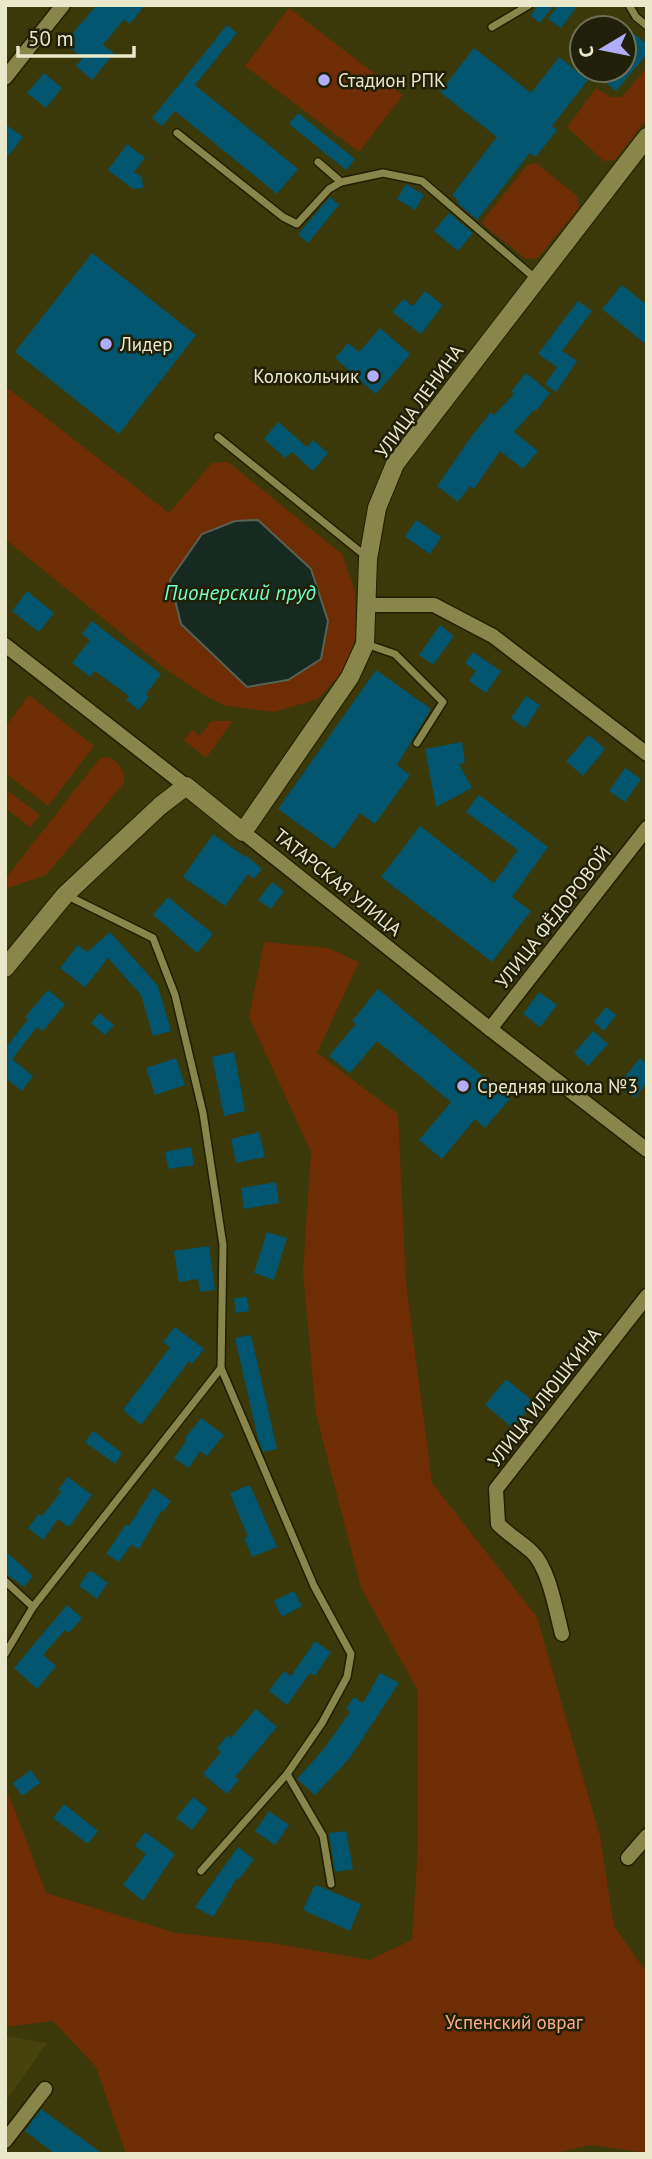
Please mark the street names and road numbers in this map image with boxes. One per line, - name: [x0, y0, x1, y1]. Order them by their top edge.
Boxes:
- street label: УЛИЦА ЛЕНИНА: [370, 339, 468, 463]
- street label: ТАТАРСКАЯ УЛИЦА: [269, 823, 407, 941]
- street label: УЛИЦА ФЁДОРОВОЙ: [490, 841, 616, 993]
- street label: УЛИЦА ИЛЮШКИНА: [482, 1323, 606, 1471]

